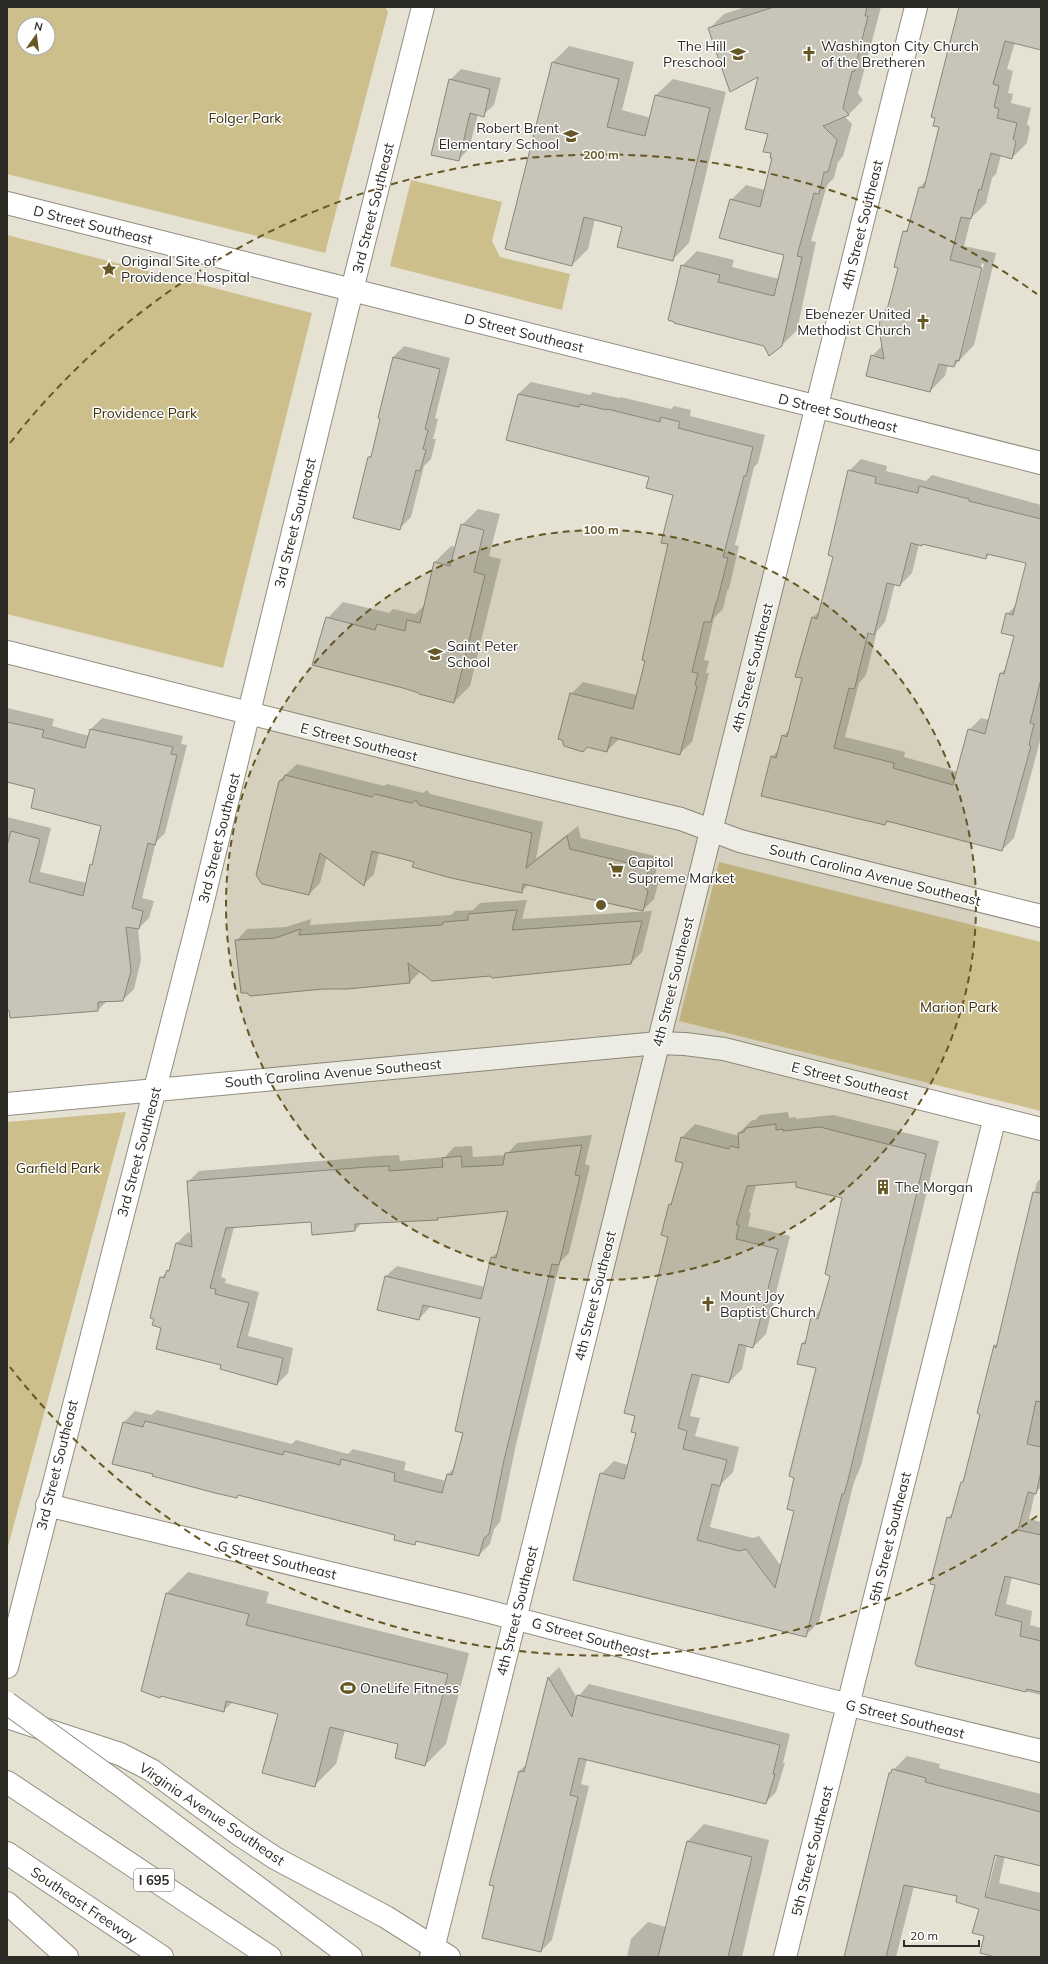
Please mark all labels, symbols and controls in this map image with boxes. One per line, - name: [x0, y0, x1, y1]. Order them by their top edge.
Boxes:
- north arrow: [16, 16, 56, 56]
- text: N: [33, 18, 44, 34]
- place label: The Hill Preschool: [663, 37, 726, 71]
- place label: Washington City Church of the Bretheren: [821, 37, 979, 71]
- school or university icon: The Hill Preschool: [729, 45, 747, 63]
- church icon: Washington City Church of the Bretheren: [800, 45, 818, 63]
- park label: Folger Park: [208, 109, 282, 127]
- place label: Robert Brent Elementary School: [439, 119, 559, 153]
- school or university icon: Robert Brent Elementary School: [562, 127, 580, 145]
- street label: 3rd Street Southeast: [348, 141, 398, 275]
- text: 200 m: [583, 147, 619, 162]
- street label: 4th Street Southeast: [837, 158, 887, 292]
- street label: D Street Southeast: [32, 201, 155, 249]
- place label: Original Site of Providence Hospital: [121, 252, 250, 286]
- place icon: Original Site of Providence Hospital: [100, 260, 118, 278]
- place label: Ebenezer United Methodist Church: [797, 305, 911, 339]
- street label: D Street Southeast: [463, 309, 586, 357]
- church icon: Ebenezer United Methodist Church: [914, 313, 932, 331]
- street label: D Street Southeast: [777, 389, 900, 437]
- park label: Providence Park: [93, 404, 198, 422]
- street label: 3rd Street Southeast: [270, 456, 320, 590]
- text: 100 m: [583, 522, 619, 537]
- street label: 4th Street Southeast: [727, 601, 777, 735]
- place label: Saint Peter School: [447, 637, 519, 671]
- school or university icon: Saint Peter School: [426, 645, 444, 663]
- street label: E Street Southeast: [299, 719, 419, 765]
- street label: 3rd Street Southeast: [194, 771, 244, 905]
- street label: South Carolina Avenue Southeast: [767, 840, 983, 910]
- place label: Capitol Supreme Market: [628, 853, 735, 887]
- supermarket icon: Capitol Supreme Market: [607, 861, 625, 879]
- centre of rings: [594, 898, 608, 912]
- street label: 4th Street Southeast: [648, 915, 698, 1049]
- park label: Marion Park: [920, 998, 999, 1016]
- street label: South Carolina Avenue Southeast: [224, 1055, 442, 1091]
- street label: E Street Southeast: [790, 1058, 910, 1104]
- street label: 3rd Street Southeast: [113, 1085, 165, 1219]
- park label: Garfield Park: [16, 1159, 101, 1177]
- building icon: The Morgan: [874, 1178, 892, 1196]
- place label: The Morgan: [895, 1178, 973, 1196]
- street label: 4th Street Southeast: [570, 1229, 620, 1363]
- place label: Mount Joy Baptist Church: [720, 1287, 816, 1321]
- church icon: Mount Joy Baptist Church: [699, 1295, 717, 1313]
- street label: 3rd Street Southeast: [32, 1398, 82, 1532]
- street label: 5th Street Southeast: [865, 1470, 915, 1604]
- street label: G Street Southeast: [216, 1537, 338, 1584]
- street label: 4th Street Southeast: [492, 1544, 542, 1678]
- street label: G Street Southeast: [530, 1614, 652, 1662]
- sports icon: OneLife Fitness: [339, 1679, 357, 1697]
- place label: OneLife Fitness: [360, 1679, 459, 1697]
- street label: G Street Southeast: [844, 1696, 966, 1743]
- street label: Virginia Avenue Southeast: [136, 1759, 288, 1869]
- street label: 5th Street Southeast: [787, 1784, 837, 1918]
- street label: Southeast Freeway: [27, 1863, 141, 1948]
- road number: I 695: [134, 1869, 174, 1891]
- scale bar: [904, 1922, 979, 1948]
- text: 20 m: [910, 1928, 938, 1943]

